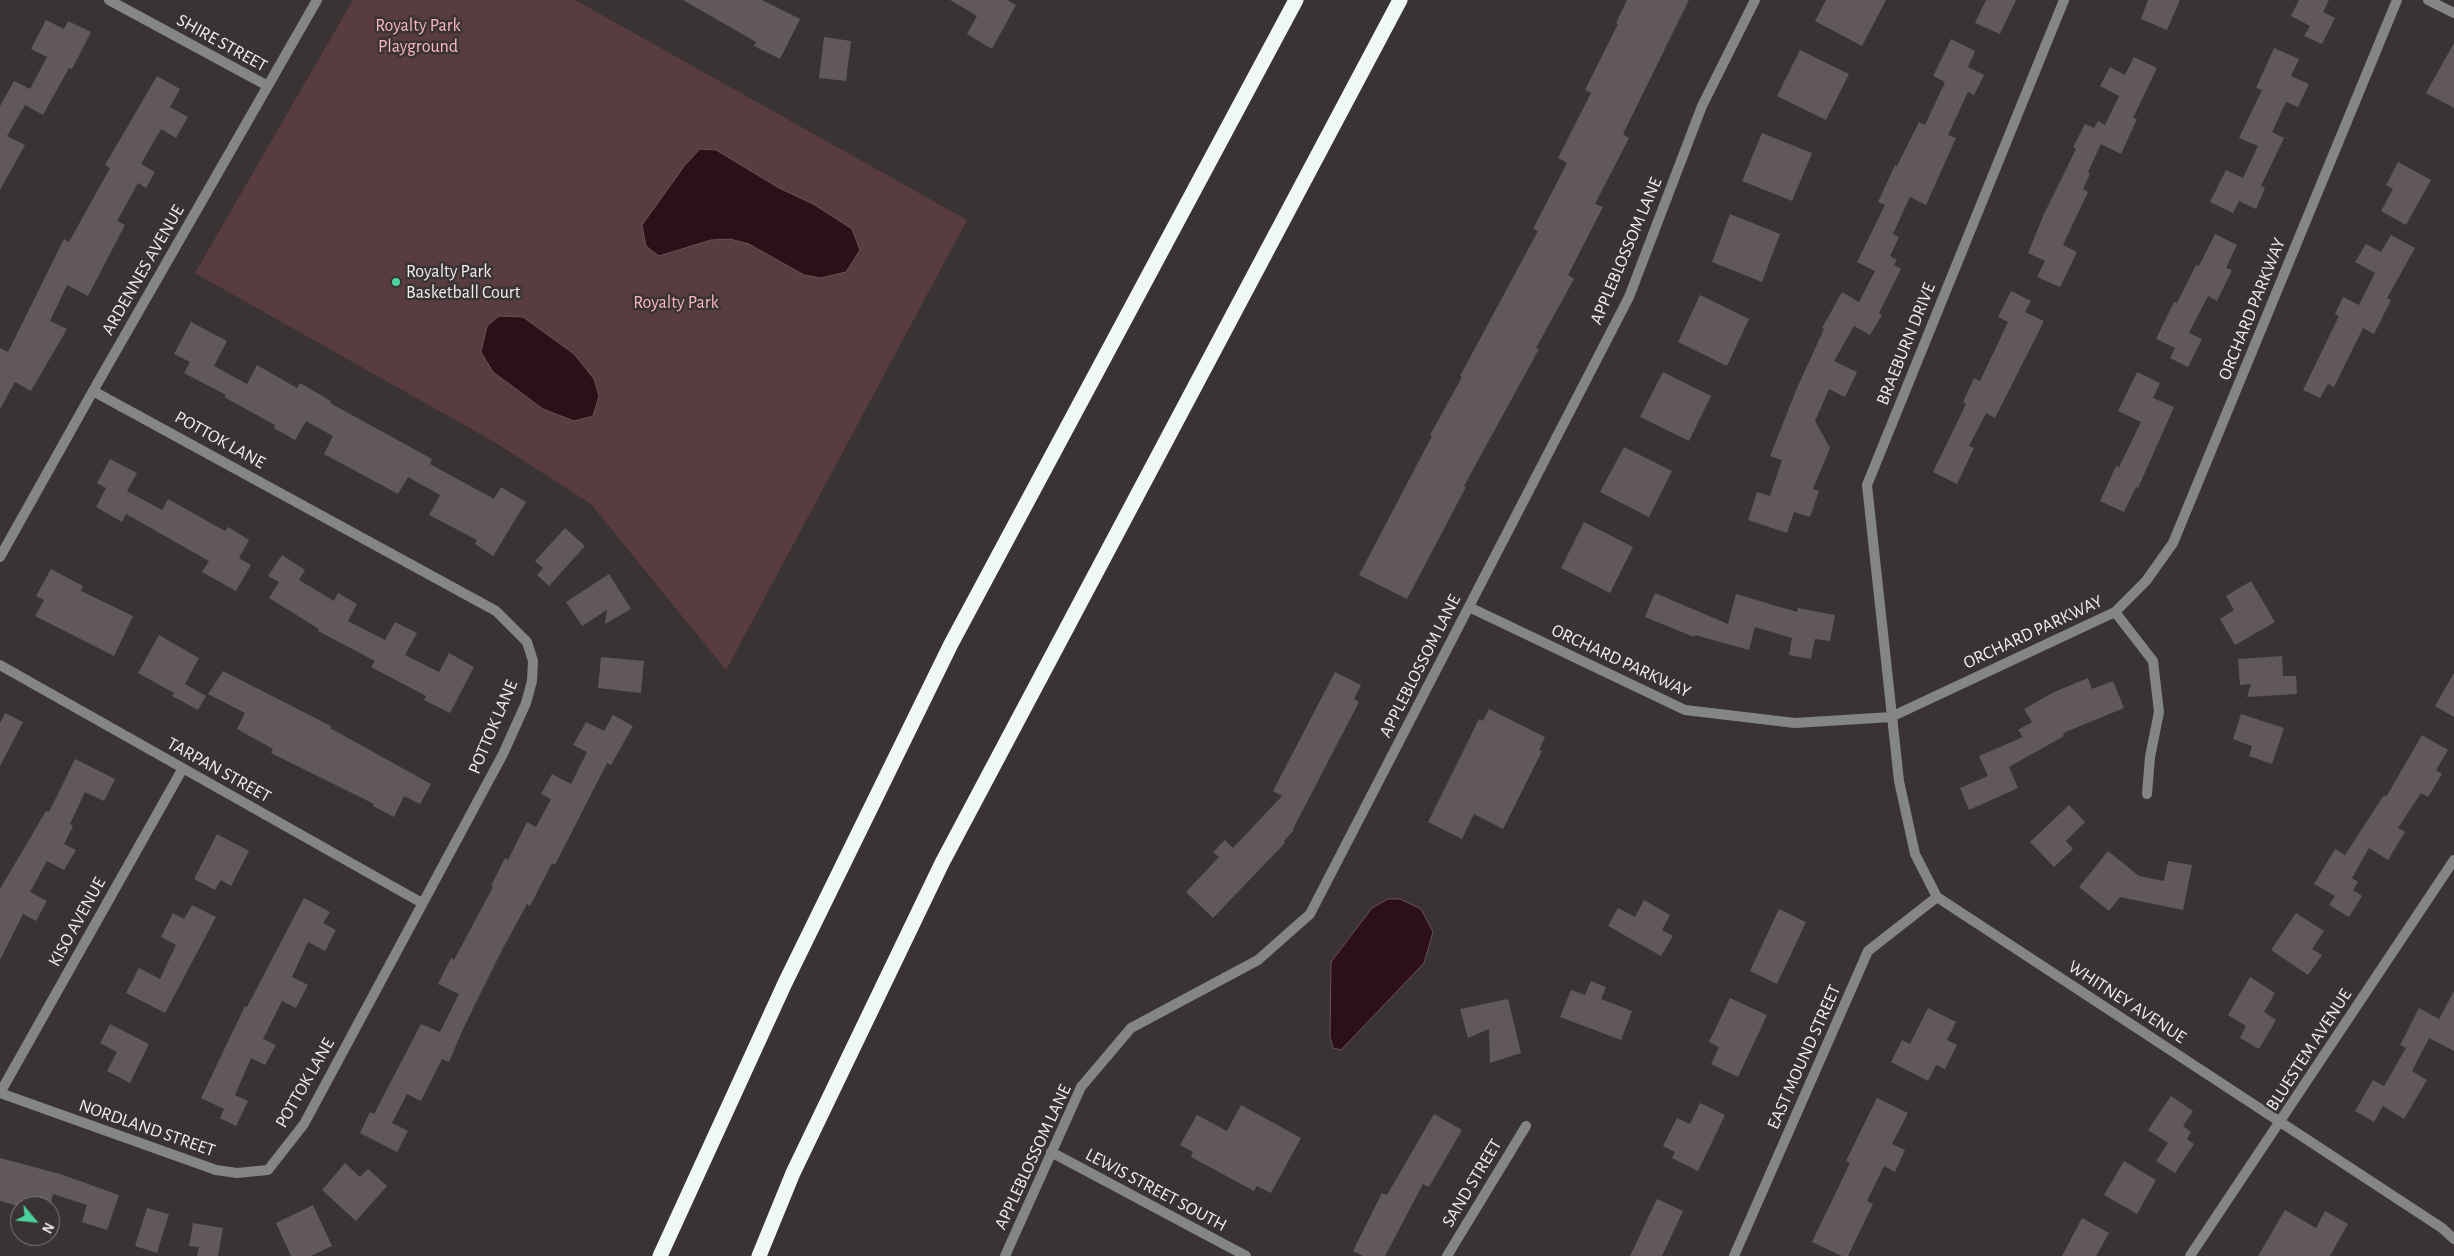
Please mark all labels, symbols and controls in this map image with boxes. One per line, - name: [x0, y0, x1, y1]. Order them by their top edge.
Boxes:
- street label: SHIRE STREET: [173, 9, 271, 77]
- park label: Royalty Park Playground: [375, 15, 461, 58]
- street label: APPLEBLOSSOM LANE: [1585, 174, 1667, 328]
- street label: ARDENNES AVENUE: [97, 201, 189, 339]
- street label: ORCHARD PARKWAY: [2214, 235, 2290, 383]
- place label: Royalty Park Basketball Court: [406, 261, 520, 304]
- marker: Royalty Park Basketball Court: [390, 276, 402, 288]
- street label: BRAEBURN DRIVE: [1872, 280, 1940, 408]
- park label: Royalty Park: [633, 292, 719, 314]
- street label: POTTOK LANE: [171, 406, 269, 474]
- street label: ORCHARD PARKWAY: [1960, 590, 2106, 674]
- street label: APPLEBLOSSOM LANE: [1375, 591, 1465, 741]
- street label: ORCHARD PARKWAY: [1548, 619, 1694, 703]
- street label: POTTOK LANE: [464, 677, 522, 777]
- street label: TARPAN STREET: [163, 733, 275, 807]
- street label: KISO AVENUE: [44, 874, 110, 970]
- street label: WHITNEY AVENUE: [2064, 956, 2190, 1048]
- street label: EAST MOUND STREET: [1762, 981, 1846, 1133]
- street label: BLUESTEM AVENUE: [2262, 985, 2356, 1115]
- street label: POTTOK LANE: [271, 1034, 339, 1132]
- street label: APPLEBLOSSOM LANE: [990, 1081, 1076, 1233]
- street label: NORDLAND STREET: [76, 1095, 218, 1161]
- street label: SAND STREET: [1437, 1135, 1507, 1231]
- street label: LEWIS STREET SOUTH: [1082, 1144, 1230, 1236]
- north arrow: [10, 1196, 60, 1246]
- text: N: [39, 1220, 56, 1235]

